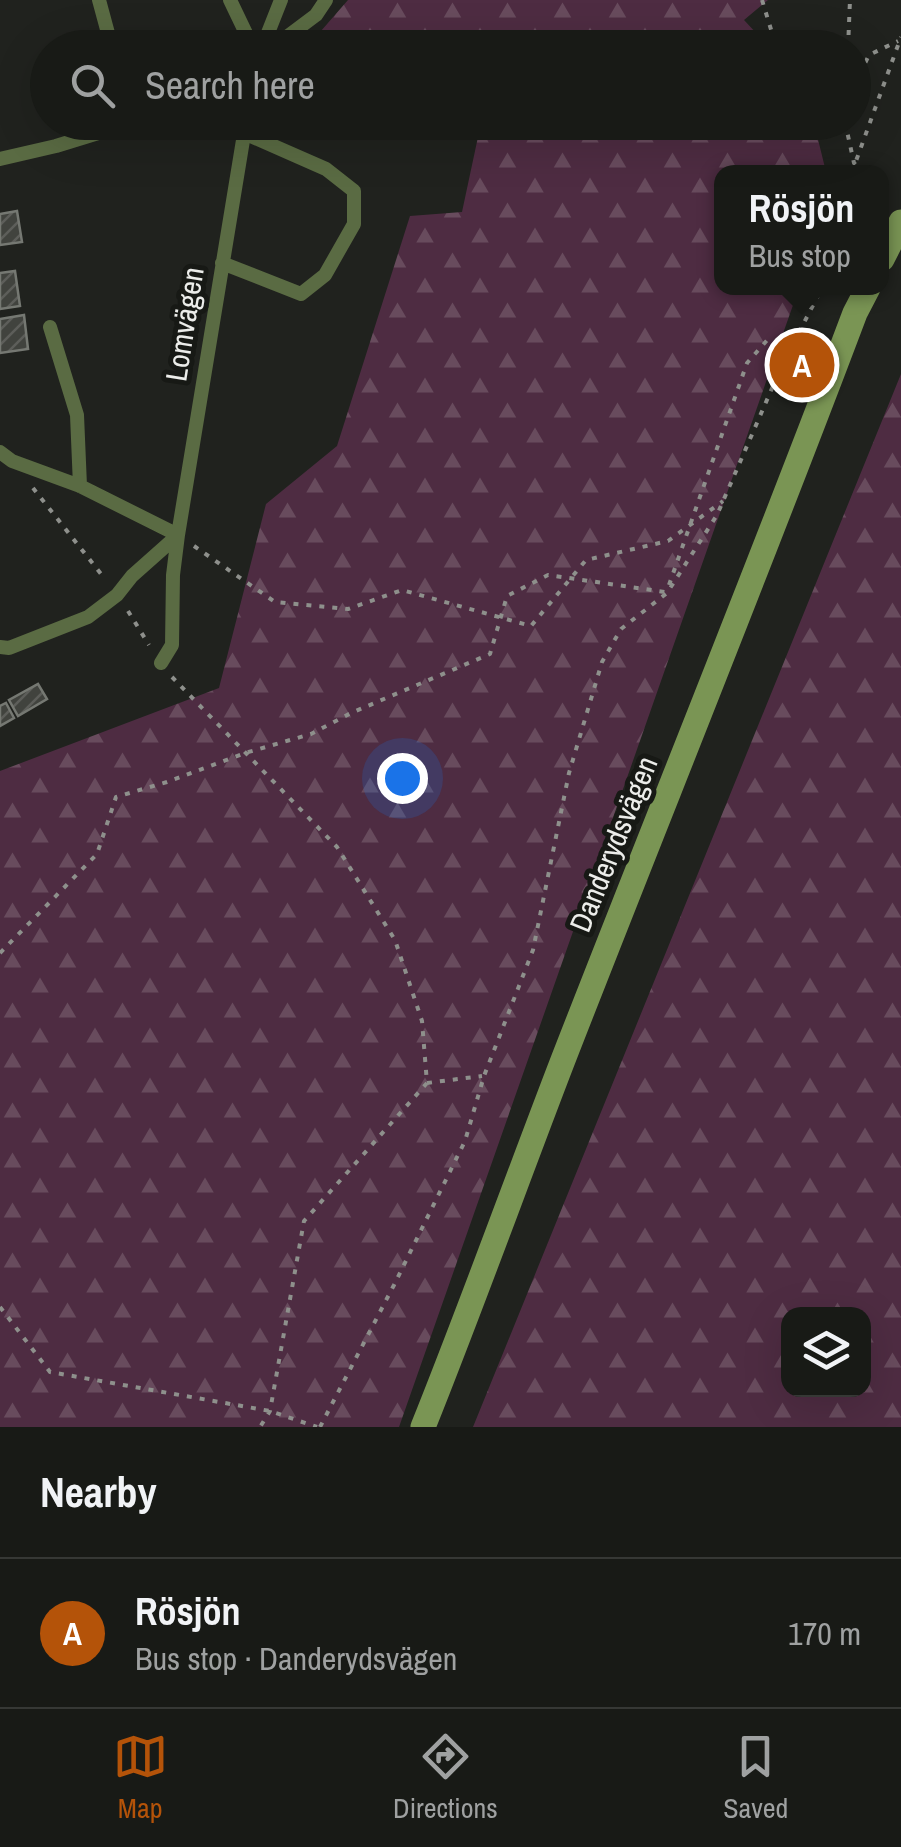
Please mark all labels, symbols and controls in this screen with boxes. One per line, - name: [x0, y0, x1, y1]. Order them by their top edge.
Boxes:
- search box: [30, 30, 871, 140]
- icon: search: [65, 58, 120, 113]
- text: Search here: [145, 60, 315, 111]
- popup: [714, 165, 889, 295]
- text: Rösjön: [749, 183, 854, 234]
- text: Bus stop: [749, 234, 851, 277]
- street label: Lomvägen: [155, 264, 213, 384]
- pin: A: [770, 328, 834, 402]
- street label: Danderydsvägen: [560, 750, 666, 938]
- your location: [377, 753, 428, 804]
- map controls: [781, 1307, 871, 1397]
- button: layers: [781, 1307, 871, 1397]
- text: Nearby: [40, 1464, 157, 1520]
- text: Rösjön: [135, 1586, 241, 1637]
- text: A: [63, 1612, 82, 1655]
- text: 170 m: [788, 1612, 861, 1655]
- text: Bus stop · Danderydsvägen: [135, 1637, 457, 1680]
- tab: Map: [113, 1729, 168, 1827]
- tab: Directions: [393, 1729, 498, 1827]
- tab: Saved: [723, 1729, 788, 1827]

